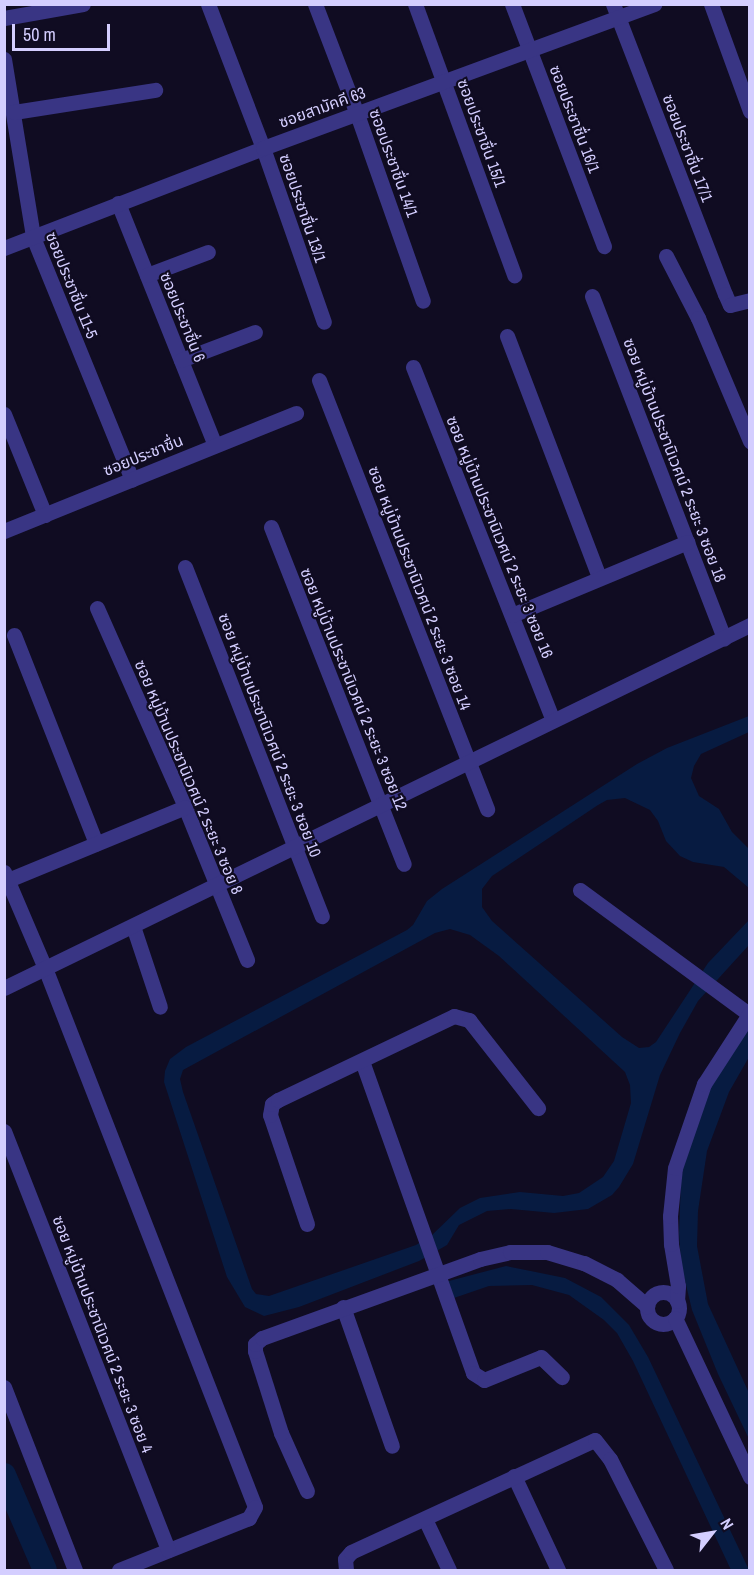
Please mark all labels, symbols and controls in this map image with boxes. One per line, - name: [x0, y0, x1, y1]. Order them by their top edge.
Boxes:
- scale bar: [15, 12, 112, 50]
- text: 50 m: [23, 22, 56, 47]
- street label: ซอยประชาชื่น 16/1: [546, 63, 604, 175]
- street label: ซอยประชาชื่น 15/1: [454, 76, 510, 190]
- street label: ซอยสามัคคี 63: [276, 82, 368, 132]
- street label: ซอยประชาชื่น 17/1: [659, 92, 717, 204]
- street label: ซอยประชาชื่น 14/1: [366, 106, 422, 220]
- street label: ซอยประชาชื่น 13/1: [275, 151, 331, 265]
- street label: ซอยประชาชื่น 11-5: [42, 229, 102, 341]
- street label: ซอยประชาชื่น 6: [156, 269, 210, 365]
- street label: ซอย หมู่บ้านประชานิเวศน์ 2 ระยะ 3 ซอย 18: [619, 335, 731, 585]
- street label: ซอย หมู่บ้านประชานิเวศน์ 2 ระยะ 3 ซอย 16: [442, 413, 558, 661]
- street label: ซอยประชาชื่น: [100, 430, 186, 480]
- street label: ซอย หมู่บ้านประชานิเวศน์ 2 ระยะ 3 ซอย 14: [364, 463, 476, 713]
- street label: ซอย หมู่บ้านประชานิเวศน์ 2 ระยะ 3 ซอย 12: [296, 565, 412, 813]
- street label: ซอย หมู่บ้านประชานิเวศน์ 2 ระยะ 3 ซอย 10: [214, 610, 326, 860]
- street label: ซอย หมู่บ้านประชานิเวศน์ 2 ระยะ 3 ซอย 8: [131, 657, 247, 897]
- street label: ซอย หมู่บ้านประชานิเวศน์ 2 ระยะ 3 ซอย 4: [49, 1213, 157, 1455]
- north arrow: [682, 1503, 742, 1563]
- text: N: [716, 1514, 739, 1533]

